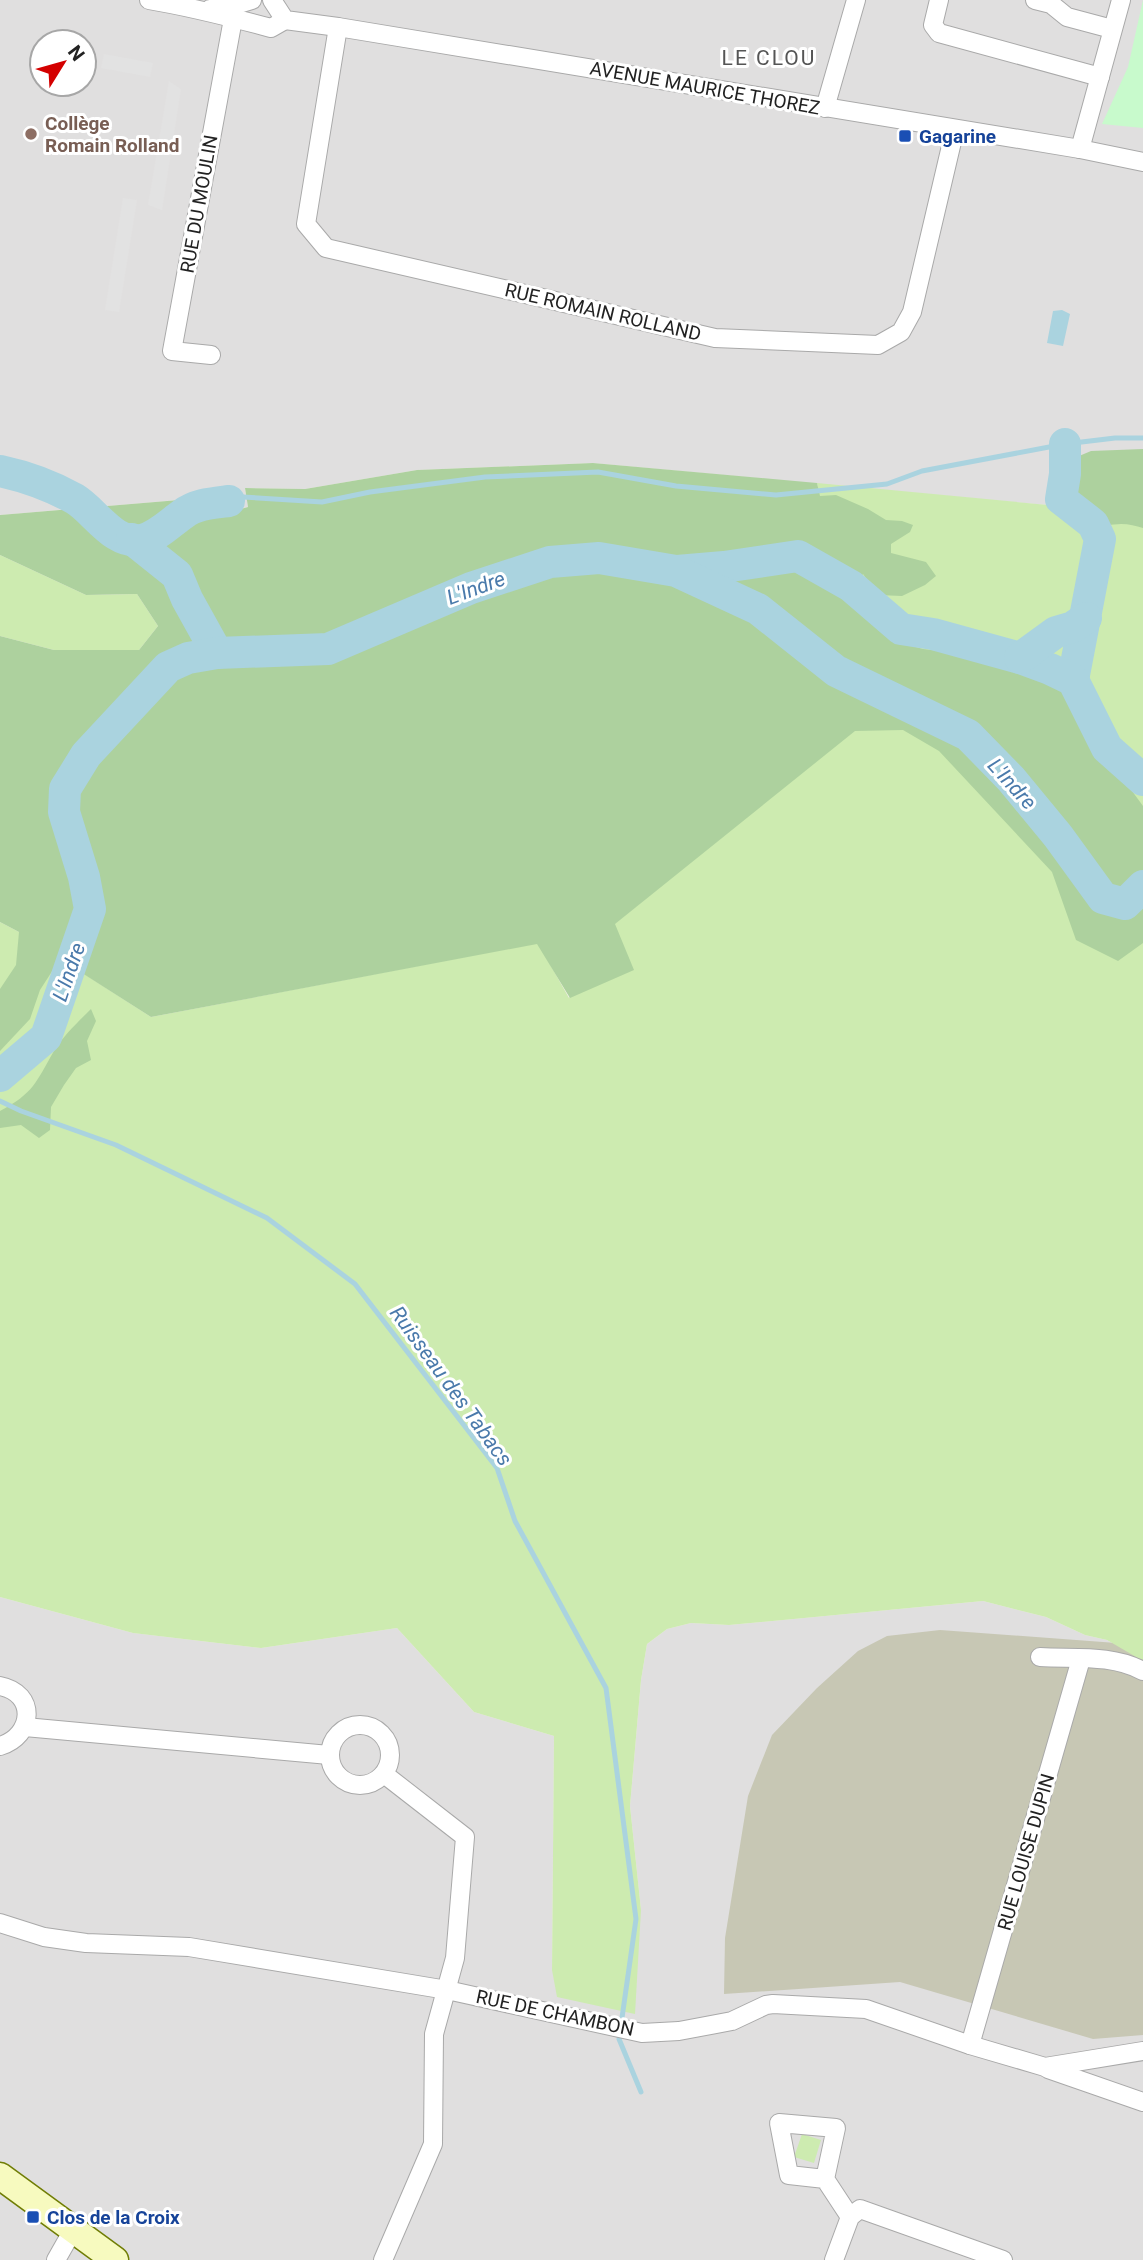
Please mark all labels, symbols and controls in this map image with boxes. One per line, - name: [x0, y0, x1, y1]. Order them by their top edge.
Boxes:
- north arrow: [28, 28, 98, 98]
- text: N: [63, 41, 89, 65]
- district label: LE CLOU: [722, 46, 816, 70]
- street label: AVENUE MAURICE THOREZ: [588, 56, 822, 120]
- place label: Collège Romain Rolland: [45, 112, 179, 157]
- place label: Gagarine: [919, 125, 996, 148]
- marker: Collège Romain Rolland: [23, 126, 39, 142]
- marker: Gagarine: [897, 128, 913, 144]
- street label: RUE DU MOULIN: [176, 133, 222, 275]
- street label: RUE ROMAIN ROLLAND: [503, 278, 703, 346]
- water label: L'Indre: [444, 566, 509, 610]
- water label: L'Indre: [983, 754, 1041, 815]
- water label: L'Indre: [48, 939, 90, 1004]
- water label: Ruisseau des Tabacs: [385, 1302, 517, 1470]
- street label: RUE LOUISE DUPIN: [993, 1771, 1059, 1933]
- street label: RUE DE CHAMBON: [474, 1985, 636, 2041]
- place label: Clos de la Croix: [47, 2206, 180, 2229]
- marker: Clos de la Croix: [25, 2209, 41, 2225]

